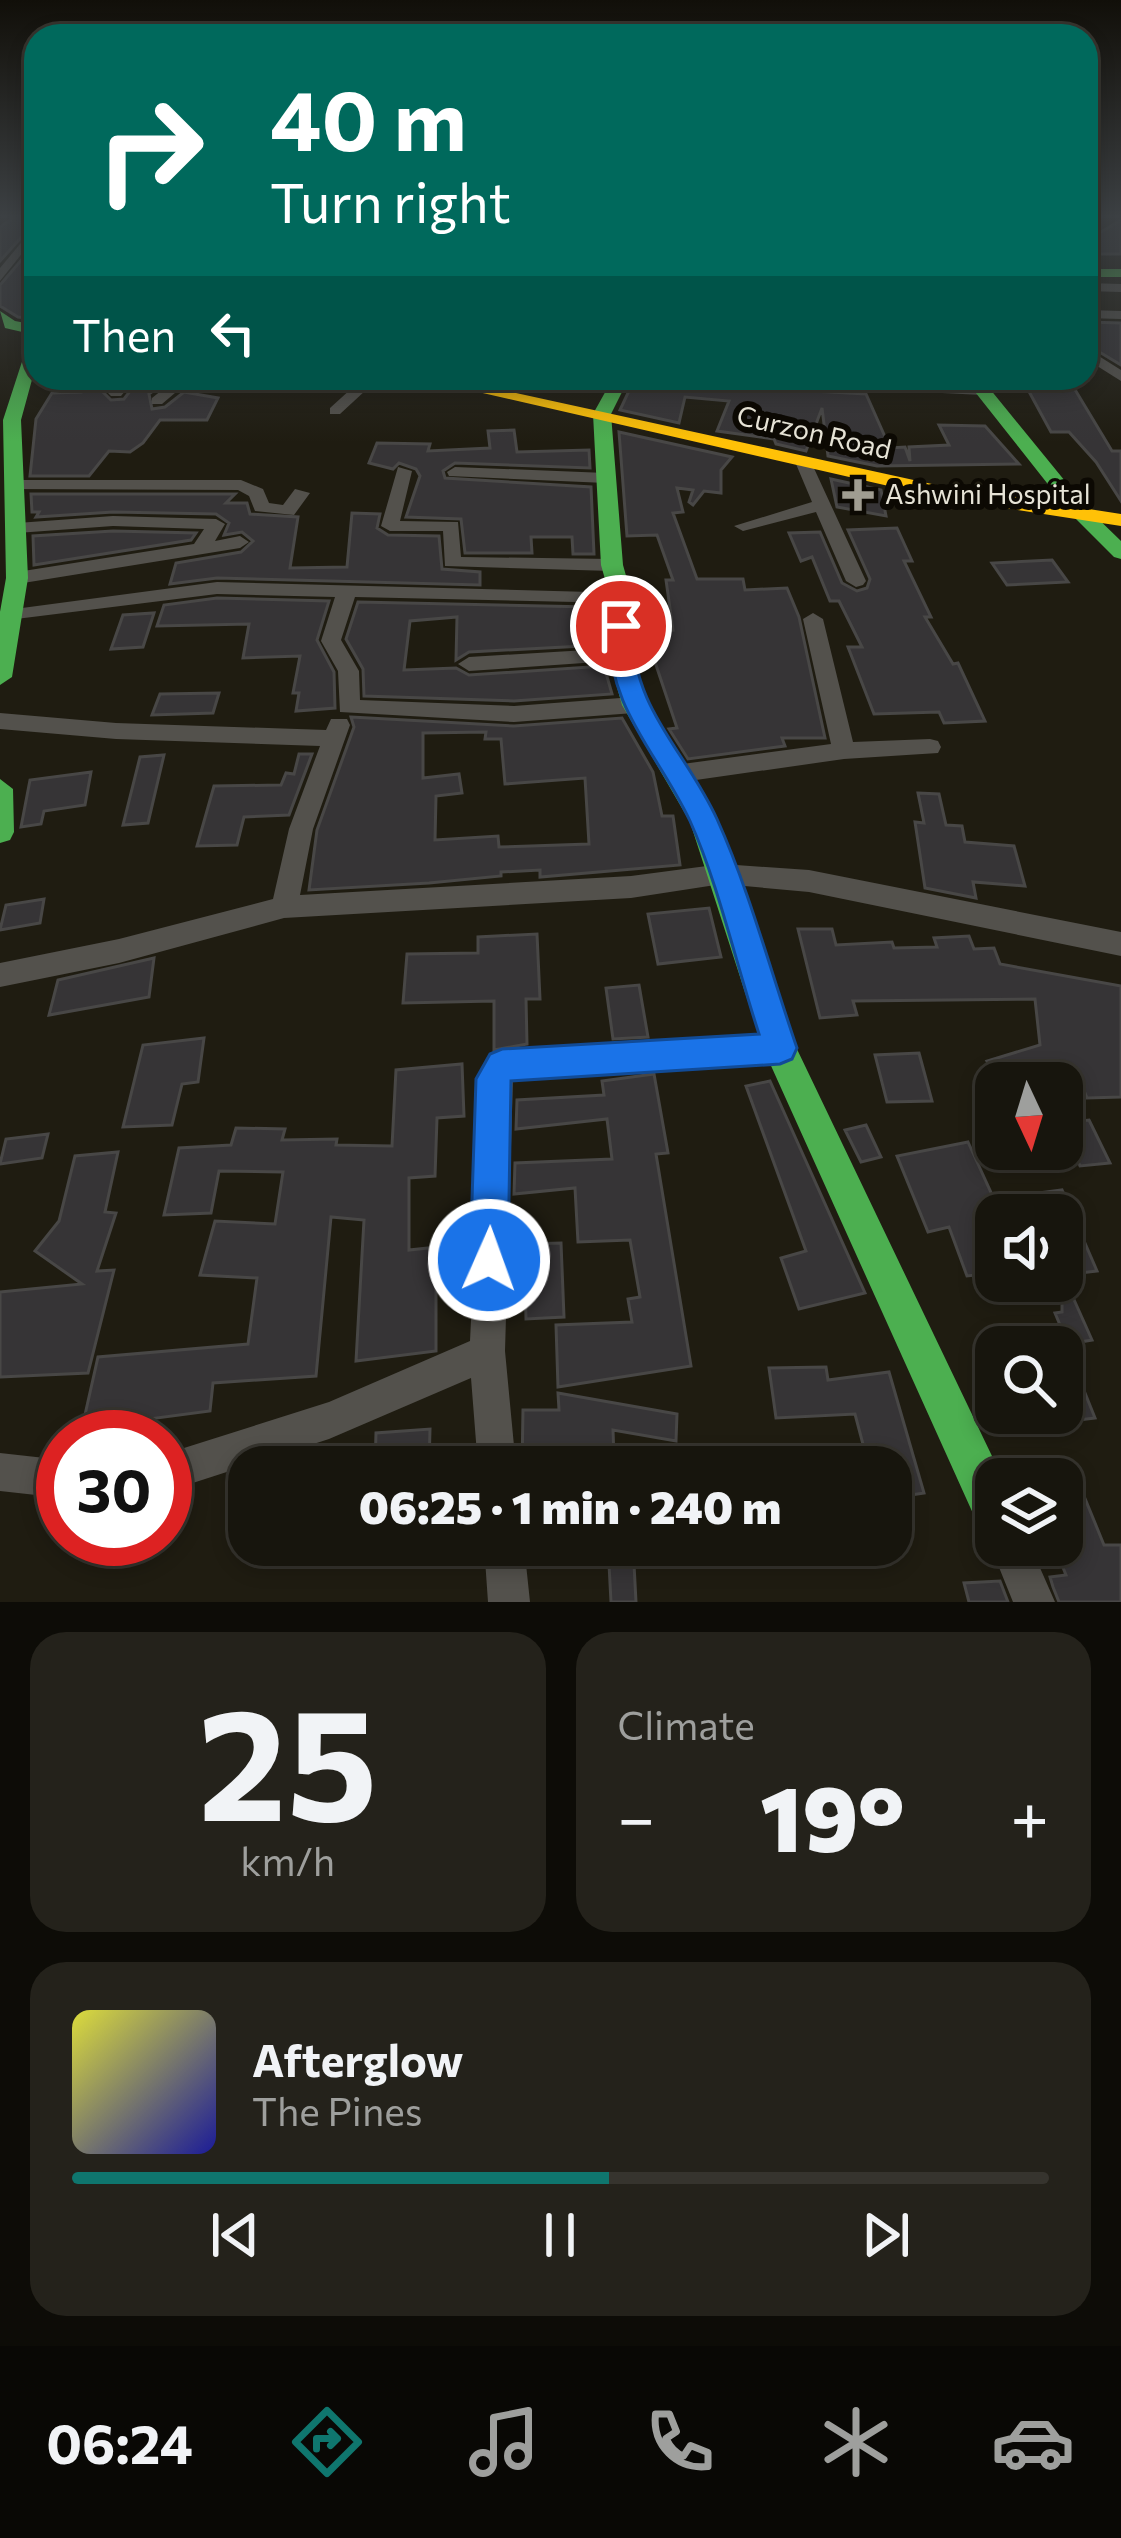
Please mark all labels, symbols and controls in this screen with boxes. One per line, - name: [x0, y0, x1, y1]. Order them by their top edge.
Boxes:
- text: 40 m: [270, 66, 467, 168]
- icon: right: [72, 72, 228, 228]
- text: Turn right: [270, 168, 511, 234]
- icon: left: [200, 300, 266, 366]
- text: Then: [72, 306, 176, 361]
- street label: Curzon Road: [734, 398, 895, 465]
- place label: Ashwini Hospital: [885, 477, 1091, 510]
- marker: Ashwini Hospital: [842, 479, 874, 511]
- pin: [570, 575, 672, 677]
- icon: arrive: [588, 593, 654, 659]
- north arrow: [975, 1062, 1083, 1170]
- map controls: [975, 1062, 1083, 1566]
- button: sound: [975, 1194, 1083, 1302]
- position arrow: [426, 1197, 552, 1323]
- button: search: [975, 1326, 1083, 1434]
- speed limit sign: 30: [36, 1410, 192, 1566]
- button: layers: [975, 1458, 1083, 1566]
- text: 06:25 · 1 min · 240 m: [359, 1478, 781, 1533]
- text: 25: [198, 1662, 378, 1853]
- text: Climate: [618, 1700, 755, 1748]
- text: 19°: [760, 1760, 905, 1871]
- text: −: [618, 1775, 655, 1856]
- text: +: [1010, 1775, 1049, 1856]
- text: km/h: [240, 1836, 335, 1884]
- text: Afterglow: [252, 2031, 463, 2086]
- text: The Pines: [252, 2086, 423, 2134]
- icon: previous: [202, 2202, 268, 2268]
- icon: pause: [527, 2202, 593, 2268]
- icon: next: [853, 2202, 919, 2268]
- icon: directions: [285, 2400, 369, 2484]
- icon: music: [462, 2400, 546, 2484]
- icon: phone: [638, 2400, 722, 2484]
- icon: climate: [814, 2400, 898, 2484]
- icon: car: [991, 2400, 1075, 2484]
- text: 06:24: [46, 2409, 193, 2475]

